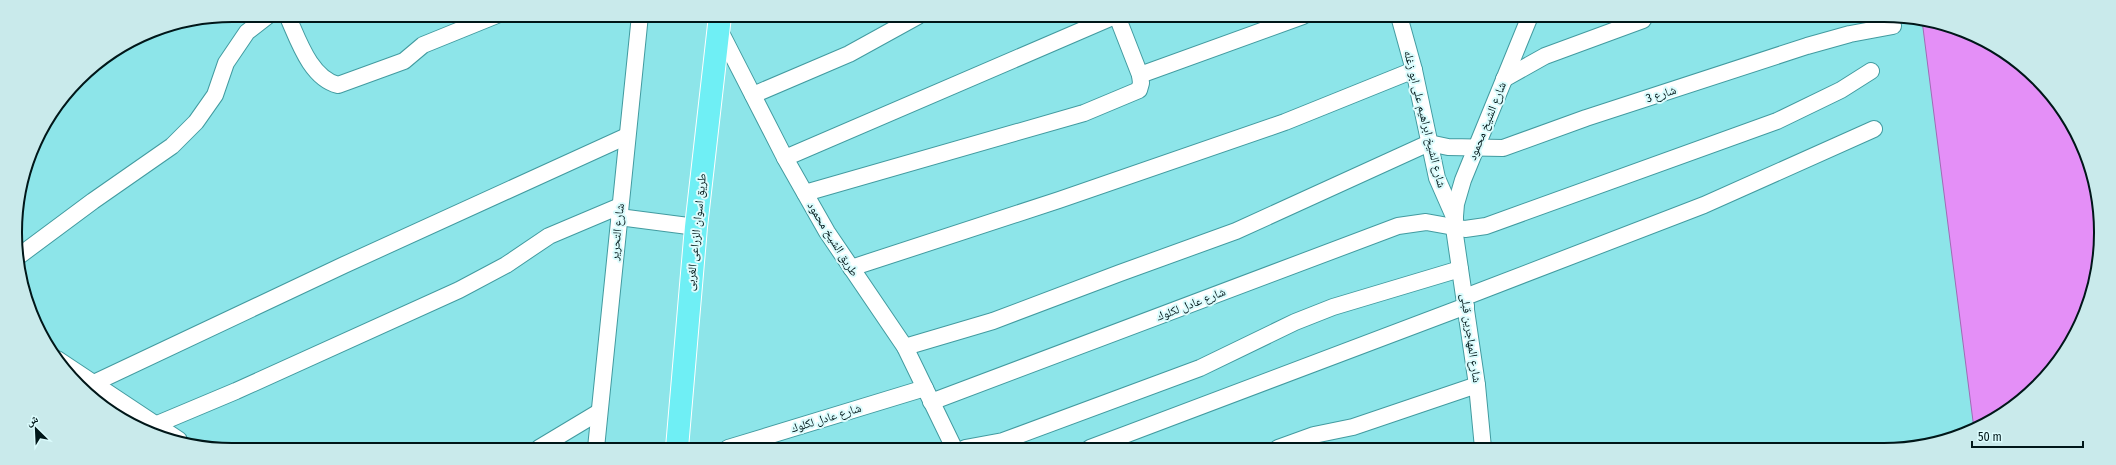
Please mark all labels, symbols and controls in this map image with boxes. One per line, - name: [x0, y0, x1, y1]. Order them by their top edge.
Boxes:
- street label: شارع الشيخ ابراهيم على ابو زغله: [1400, 49, 1449, 190]
- street label: شارع الشيخ محمود: [1465, 80, 1510, 163]
- street label: شارع 3: [1644, 83, 1678, 106]
- street label: طريق اسوان الزراعى الغربى: [683, 172, 710, 292]
- street label: طريق الشيخ محمود: [804, 199, 861, 279]
- street label: شارع التحرير: [607, 203, 628, 262]
- street label: شارع عادل لكلوك: [1154, 284, 1228, 325]
- street label: شارع المهاجرين قبلى: [1457, 293, 1484, 384]
- street label: شارع عادل لكلوك: [789, 401, 863, 436]
- north arrow: [16, 409, 56, 449]
- text: ش: [24, 412, 41, 430]
- scale bar: [1972, 423, 2083, 449]
- text: 50 m: [1978, 430, 2002, 444]

